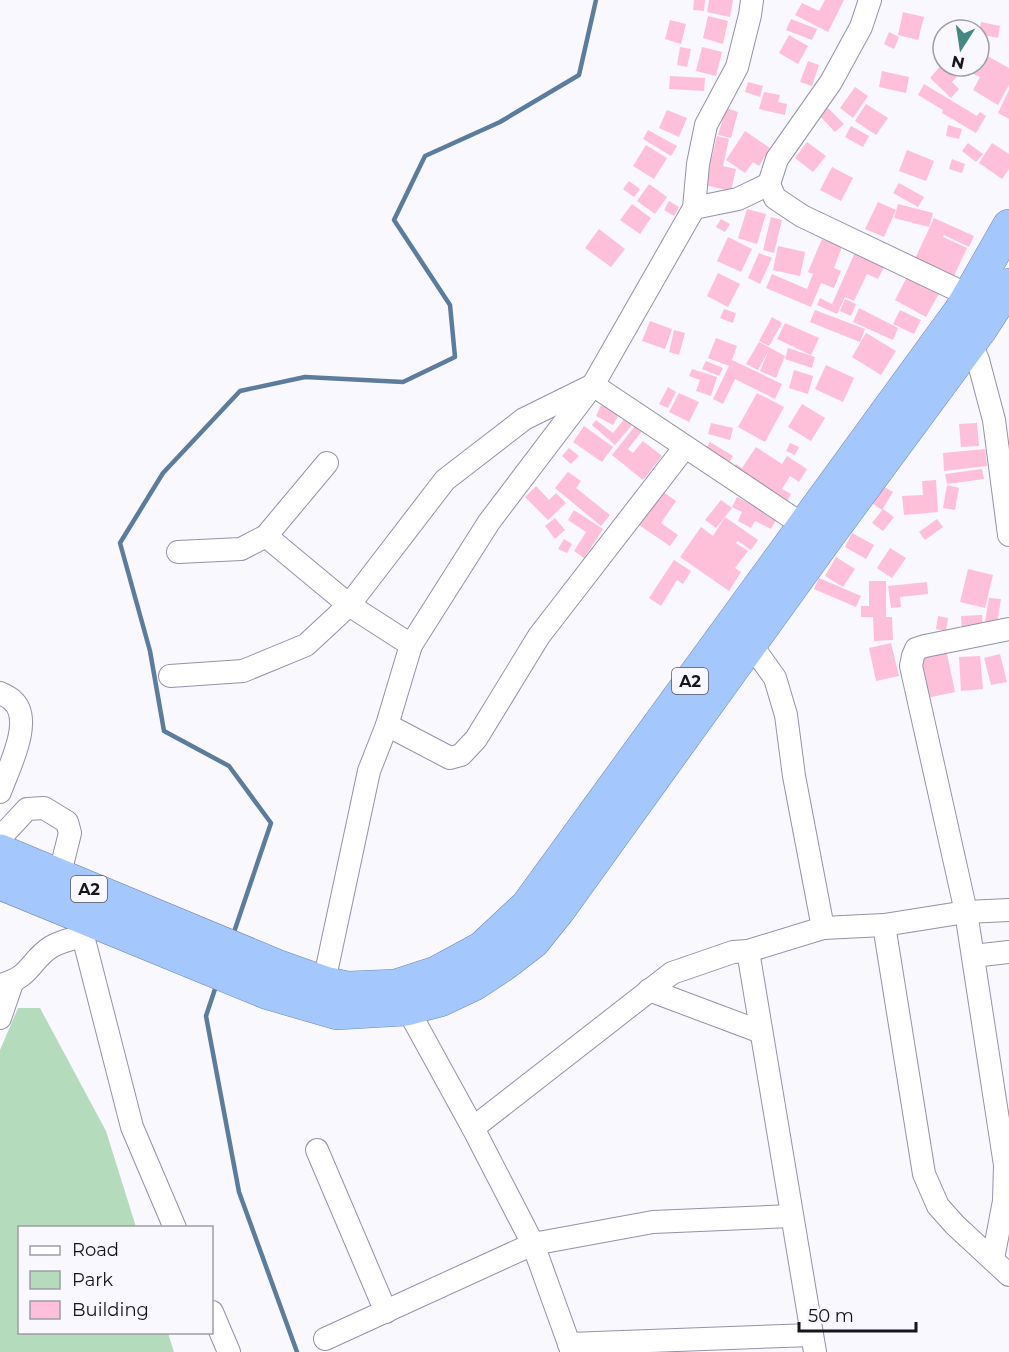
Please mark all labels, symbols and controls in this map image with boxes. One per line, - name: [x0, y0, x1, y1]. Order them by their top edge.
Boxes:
- north arrow: [931, 18, 991, 78]
- text: N: [950, 52, 966, 73]
- road number: A2: [672, 668, 708, 694]
- road number: A2: [71, 876, 107, 902]
- legend: [18, 1226, 213, 1334]
- text: Road: [72, 1239, 119, 1261]
- text: Park: [72, 1269, 113, 1291]
- scale bar: [799, 1295, 916, 1333]
- text: Building: [72, 1299, 149, 1321]
- text: 50 m: [808, 1305, 854, 1327]

